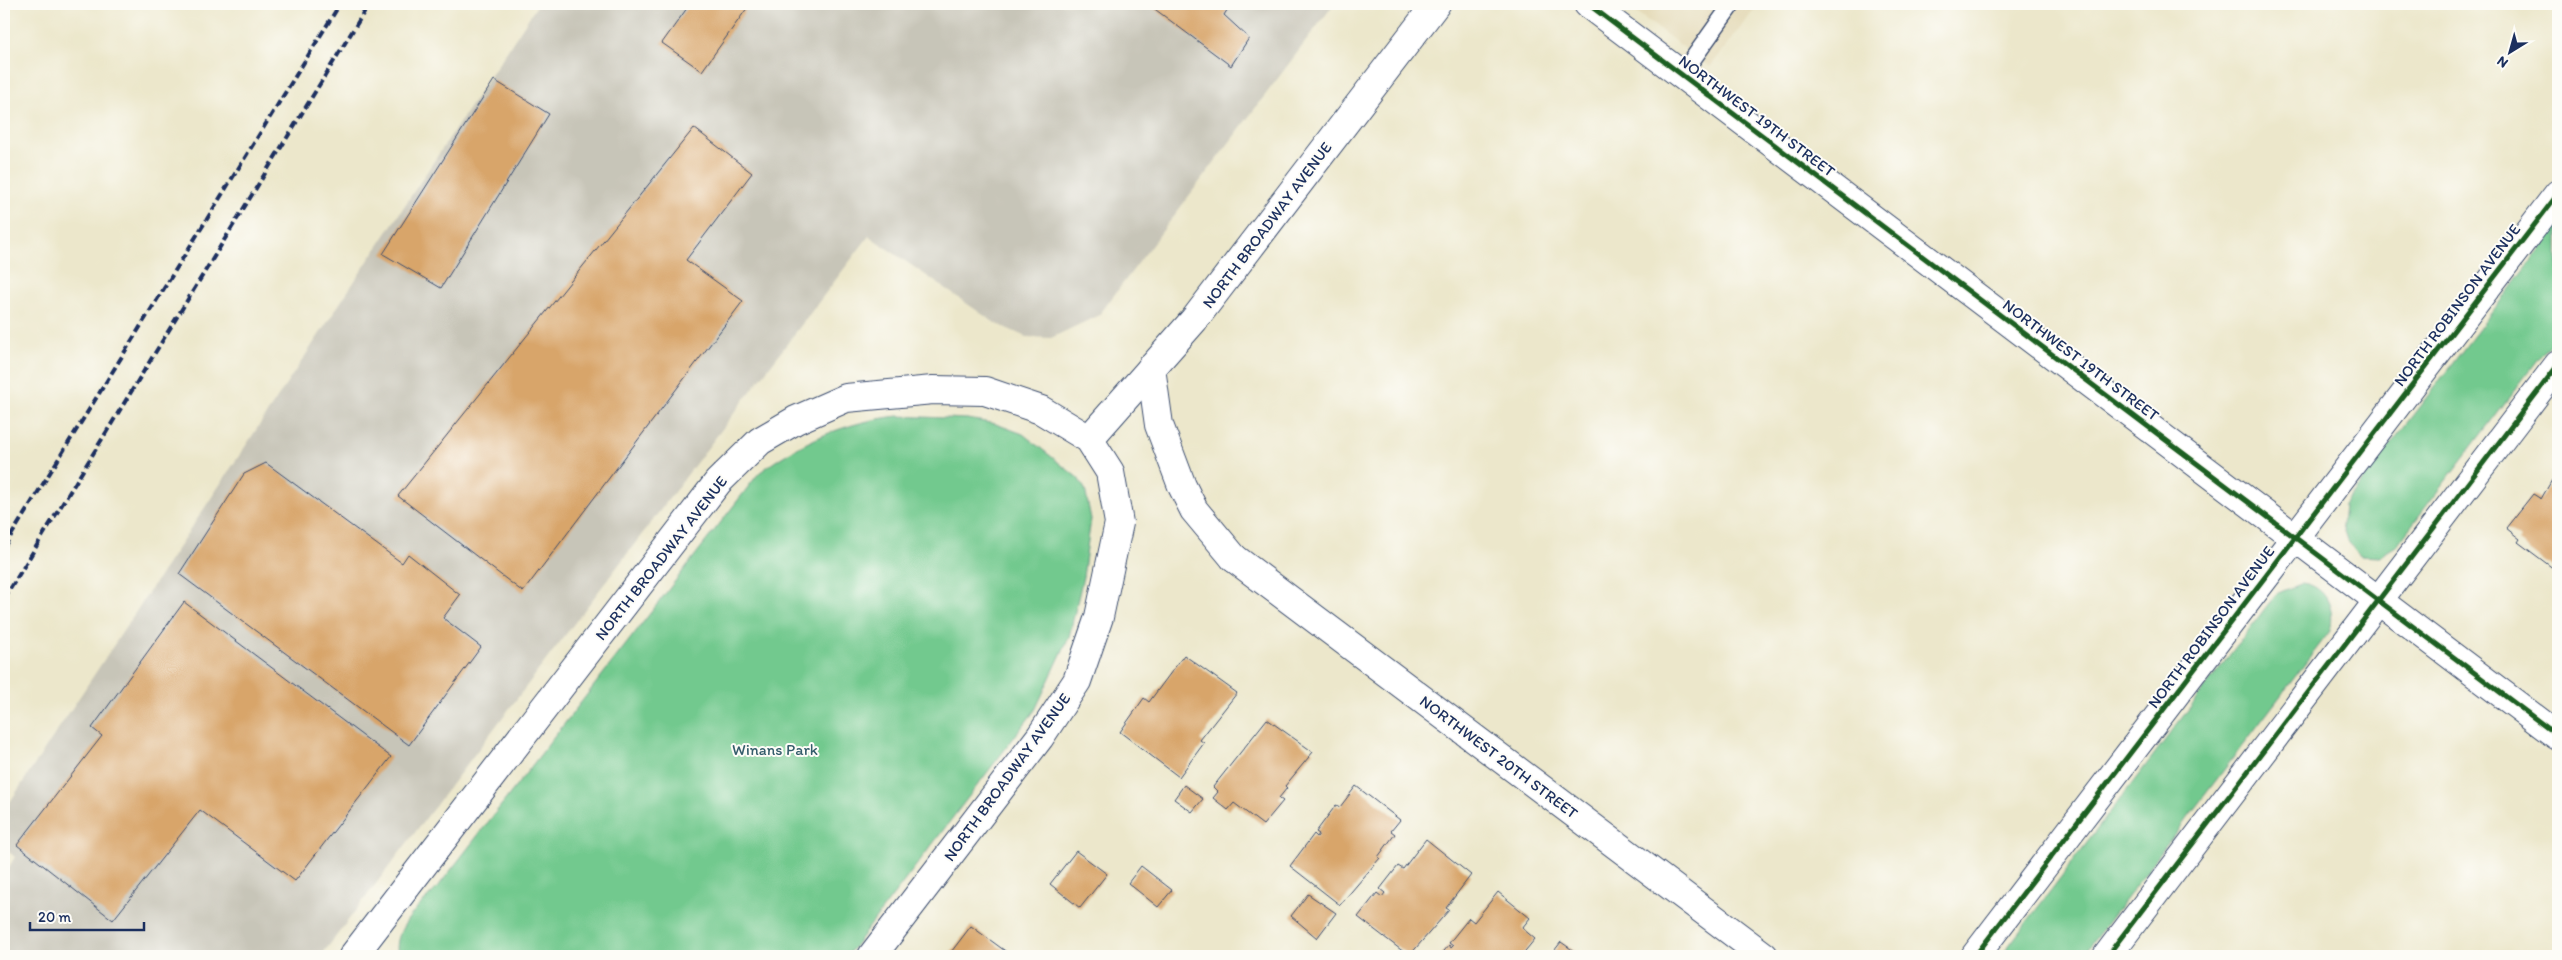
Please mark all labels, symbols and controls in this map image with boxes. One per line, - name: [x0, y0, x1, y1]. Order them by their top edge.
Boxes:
- north arrow: [2484, 28, 2534, 78]
- street label: NORTHWEST 19TH STREET: [1675, 51, 1839, 181]
- text: N: [2494, 52, 2511, 72]
- street label: NORTH BROADWAY AVENUE: [1198, 138, 1336, 312]
- street label: NORTH ROBINSON AVENUE: [2390, 220, 2524, 390]
- street label: NORTHWEST 19TH STREET: [1999, 295, 2163, 425]
- street label: NORTH BROADWAY AVENUE: [591, 472, 731, 644]
- street label: NORTH ROBINSON AVENUE: [2144, 542, 2278, 712]
- street label: NORTH BROADWAY AVENUE: [940, 689, 1075, 865]
- street label: NORTHWEST 20TH STREET: [1416, 691, 1582, 823]
- park label: Winans Park: [732, 740, 818, 759]
- scale bar: [30, 900, 144, 932]
- text: 20 m: [38, 908, 72, 926]

